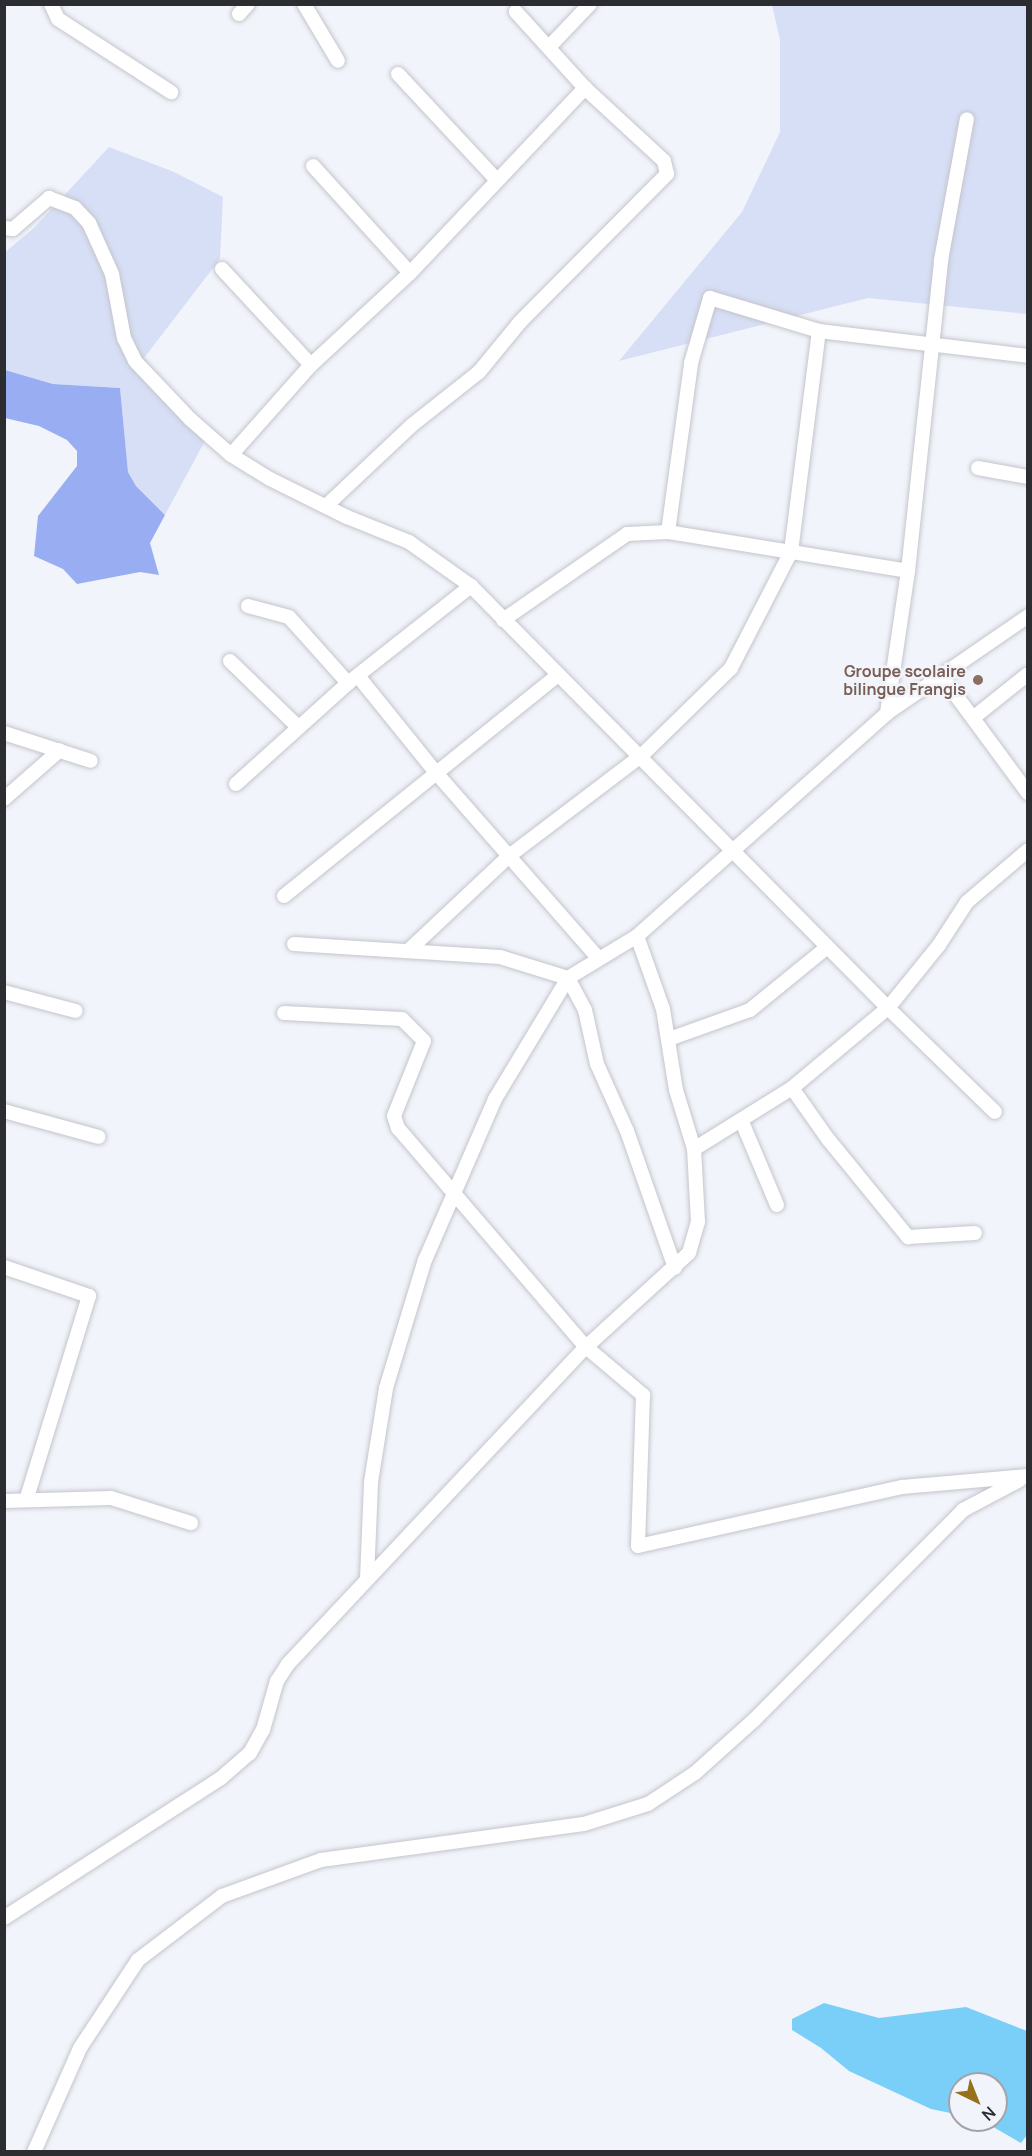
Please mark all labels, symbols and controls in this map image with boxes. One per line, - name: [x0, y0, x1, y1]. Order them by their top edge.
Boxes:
- place label: Groupe scolaire bilingue Frangis: [843, 661, 966, 699]
- marker: Groupe scolaire bilingue Frangis: [971, 673, 985, 687]
- north arrow: [948, 2072, 1008, 2132]
- text: N: [977, 2102, 1001, 2126]

